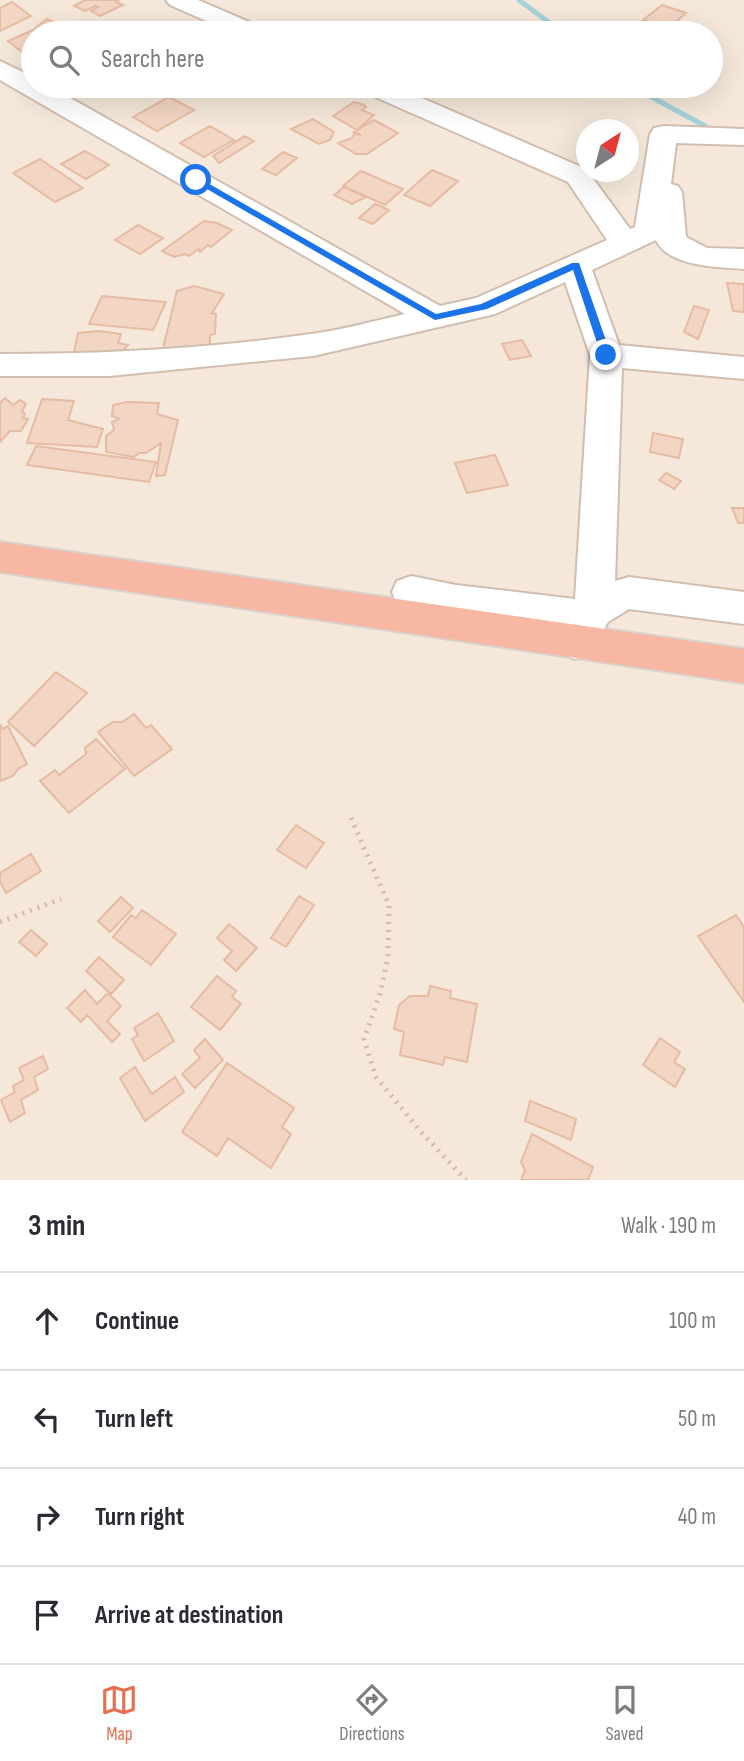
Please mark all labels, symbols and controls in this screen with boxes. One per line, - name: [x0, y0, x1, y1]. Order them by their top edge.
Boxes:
- search box: [21, 21, 723, 98]
- icon: search: [45, 41, 83, 79]
- text: Search here: [101, 44, 204, 75]
- north arrow: [576, 119, 639, 182]
- route start: [180, 164, 211, 195]
- route end: [590, 339, 621, 370]
- text: 3 min: [28, 1208, 85, 1244]
- text: Walk · 190 m: [621, 1212, 716, 1240]
- icon: ahead: [28, 1302, 66, 1340]
- text: Continue: [95, 1306, 179, 1337]
- text: 100 m: [669, 1307, 716, 1335]
- icon: left: [28, 1400, 66, 1438]
- text: Turn left: [95, 1404, 173, 1435]
- text: 50 m: [678, 1405, 716, 1433]
- icon: right: [28, 1498, 66, 1536]
- text: Turn right: [95, 1502, 184, 1533]
- text: 40 m: [678, 1503, 716, 1531]
- icon: arrive: [28, 1596, 66, 1634]
- text: Arrive at destination: [95, 1600, 283, 1631]
- tab: Map: [100, 1681, 138, 1746]
- tab: Directions: [339, 1681, 405, 1746]
- tab: Saved: [605, 1681, 644, 1746]

